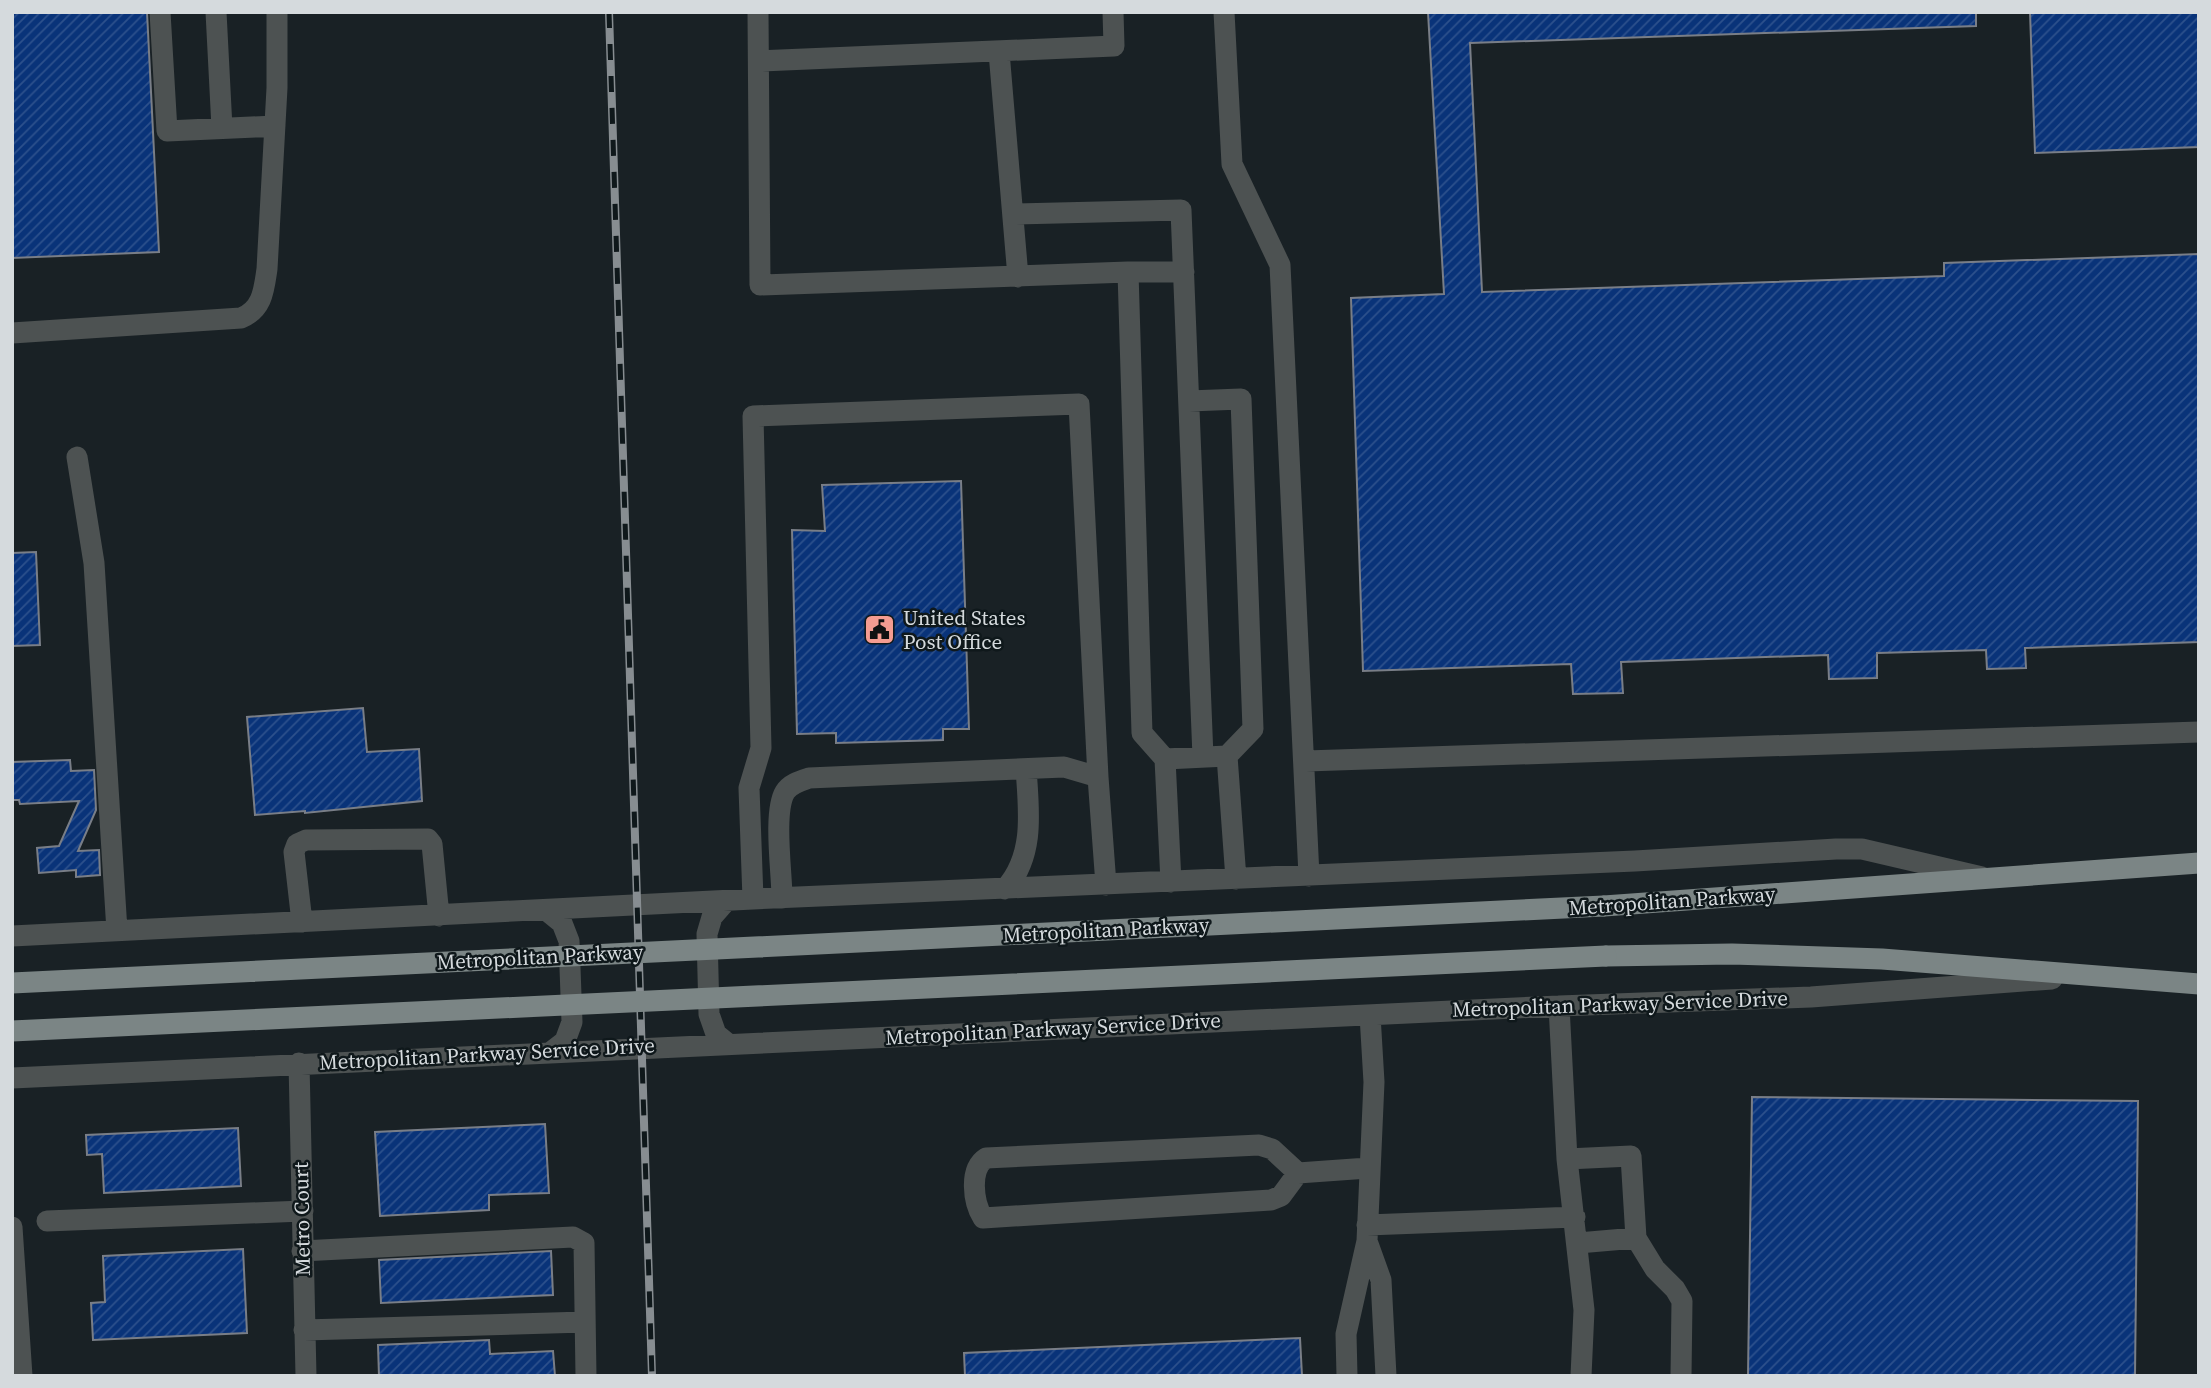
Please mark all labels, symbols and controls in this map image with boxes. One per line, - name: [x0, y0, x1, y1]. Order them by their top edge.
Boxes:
- place label: United States Post Office: [903, 603, 1026, 656]
- public building icon: United States Post Office: [863, 613, 897, 647]
- street label: Metropolitan Parkway: [1568, 879, 1777, 922]
- street label: Metropolitan Parkway: [1002, 910, 1210, 949]
- street label: Metropolitan Parkway: [436, 937, 644, 976]
- street label: Metropolitan Parkway Service Drive: [1452, 983, 1788, 1024]
- street label: Metropolitan Parkway Service Drive: [884, 1005, 1221, 1052]
- street label: Metropolitan Parkway Service Drive: [318, 1030, 655, 1077]
- street label: Metro Court: [286, 1162, 317, 1276]

